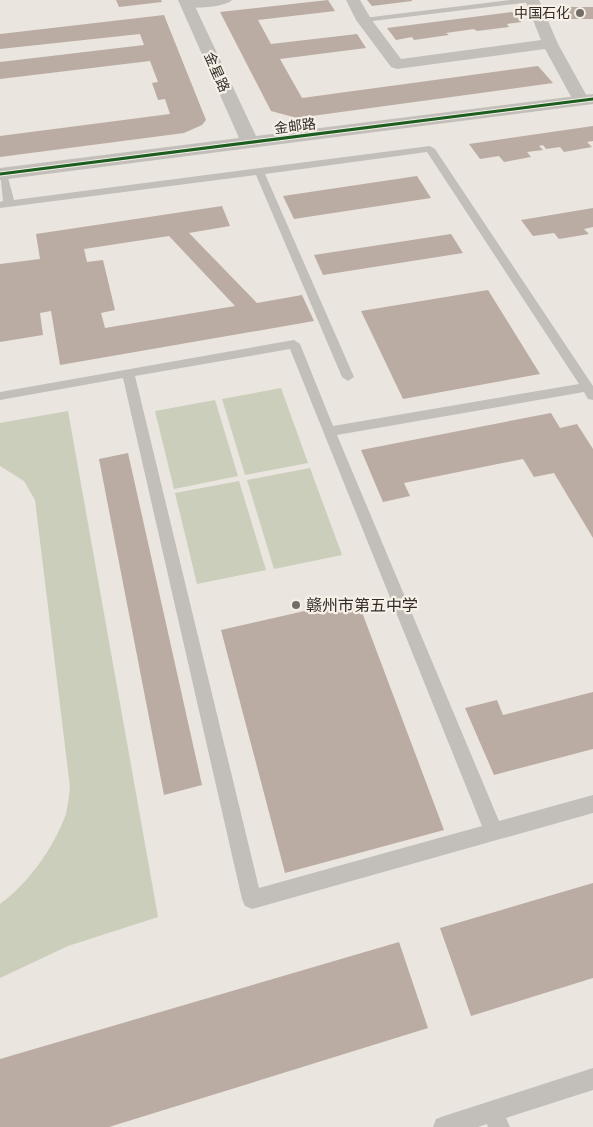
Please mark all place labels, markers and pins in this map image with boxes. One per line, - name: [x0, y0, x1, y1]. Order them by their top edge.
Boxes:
- place label: 中国石化: [514, 5, 570, 21]
- marker: 中国石化: [574, 7, 586, 19]
- place label: 赣州市第五中学: [306, 596, 418, 615]
- marker: 赣州市第五中学: [290, 599, 302, 611]

